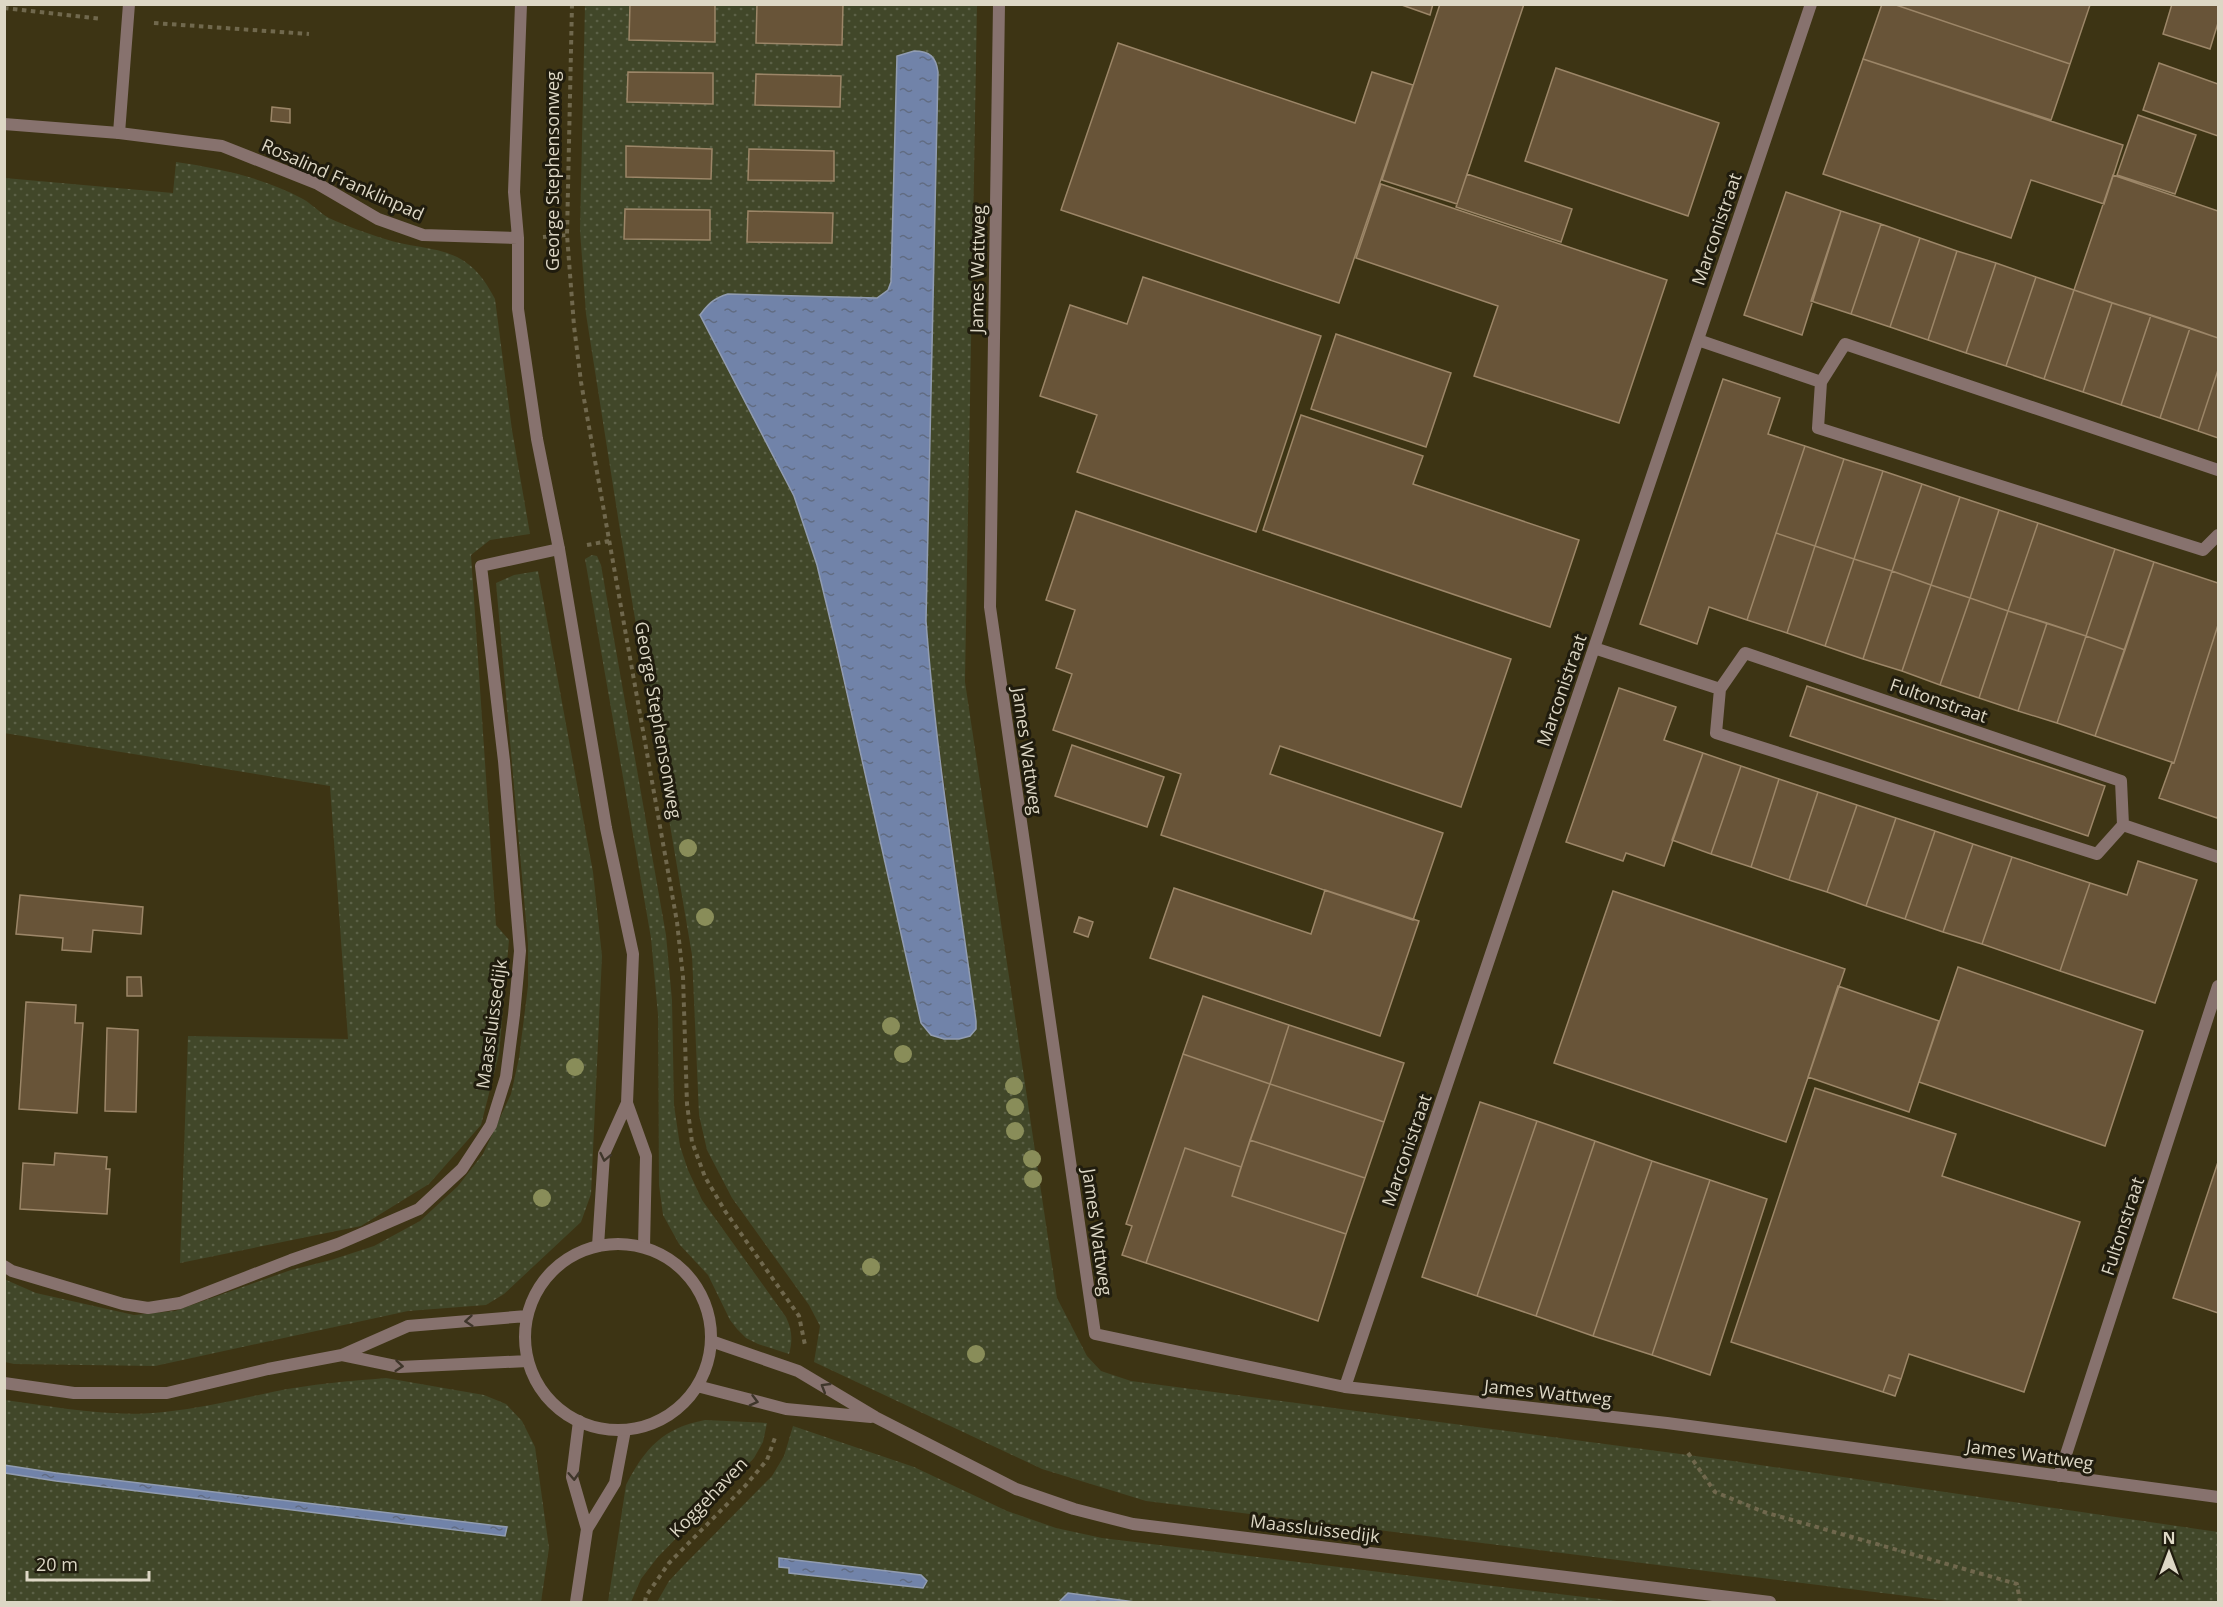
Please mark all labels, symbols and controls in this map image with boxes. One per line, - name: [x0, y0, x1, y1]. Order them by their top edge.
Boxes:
- street label: George Stephensonweg: [540, 71, 564, 271]
- street label: Rosalind Franklinpad: [258, 132, 428, 226]
- street label: Marconistraat: [1686, 170, 1746, 288]
- street label: James Wattweg: [964, 205, 990, 335]
- street label: George Stephensonweg: [630, 620, 688, 821]
- street label: Marconistraat: [1531, 631, 1591, 749]
- street label: Fultonstraat: [1887, 672, 1991, 728]
- street label: James Wattweg: [1007, 684, 1049, 816]
- street label: Maassluissedijk: [470, 957, 512, 1090]
- street label: Marconistraat: [1376, 1091, 1436, 1209]
- one-way arrow: [600, 1152, 613, 1162]
- street label: James Wattweg: [1077, 1165, 1119, 1297]
- street label: Fultonstraat: [2095, 1174, 2149, 1278]
- one-way arrow: [464, 1314, 473, 1327]
- one-way arrow: [395, 1359, 404, 1372]
- street label: James Wattweg: [1481, 1373, 1613, 1411]
- one-way arrow: [821, 1383, 831, 1394]
- one-way arrow: [748, 1394, 759, 1406]
- street label: James Wattweg: [1963, 1433, 2095, 1475]
- street label: Koggehaven: [664, 1452, 752, 1542]
- one-way arrow: [567, 1471, 580, 1481]
- street label: Maassluissedijk: [1249, 1508, 1382, 1548]
- north arrow: [2139, 1523, 2199, 1583]
- text: N: [2162, 1527, 2176, 1549]
- scale bar: [27, 1544, 148, 1582]
- text: 20 m: [36, 1552, 78, 1576]

